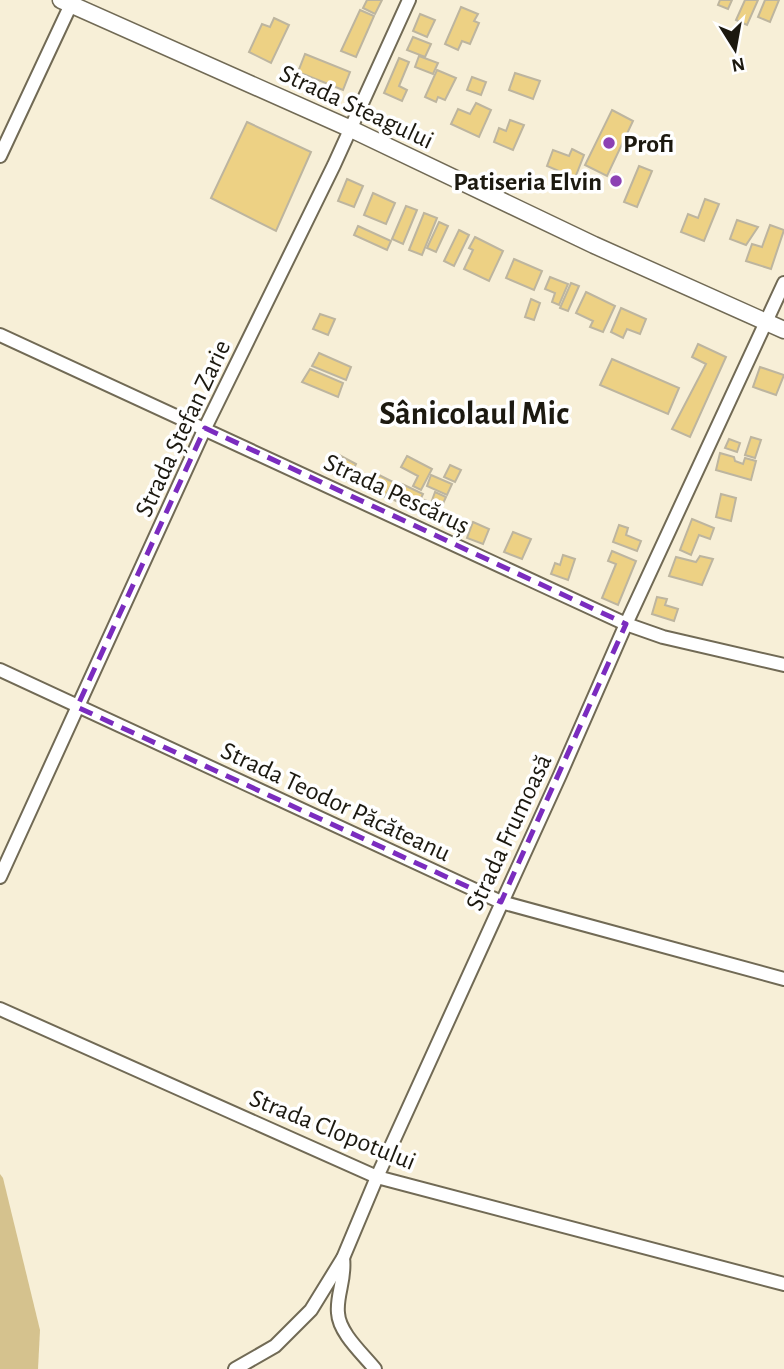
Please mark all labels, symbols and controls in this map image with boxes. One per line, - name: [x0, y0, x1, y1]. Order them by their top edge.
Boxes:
- north arrow: [700, 14, 770, 84]
- text: N: [730, 54, 746, 75]
- street label: Strada Steagului: [276, 60, 438, 154]
- place label: Profi: [623, 131, 674, 157]
- marker: Profi: [601, 135, 617, 151]
- place label: Patiseria Elvin: [453, 169, 602, 195]
- marker: Patiseria Elvin: [608, 173, 624, 189]
- street label: Strada Ștefan Zarie: [131, 336, 237, 522]
- district label: Sânicolaul Mic: [379, 398, 569, 431]
- street label: Strada Pescăruș: [319, 449, 473, 541]
- street label: Strada Teodor Păcăteanu: [217, 737, 454, 866]
- street label: Strada Frumoasă: [461, 750, 556, 915]
- street label: Strada Clopotului: [246, 1085, 419, 1175]

